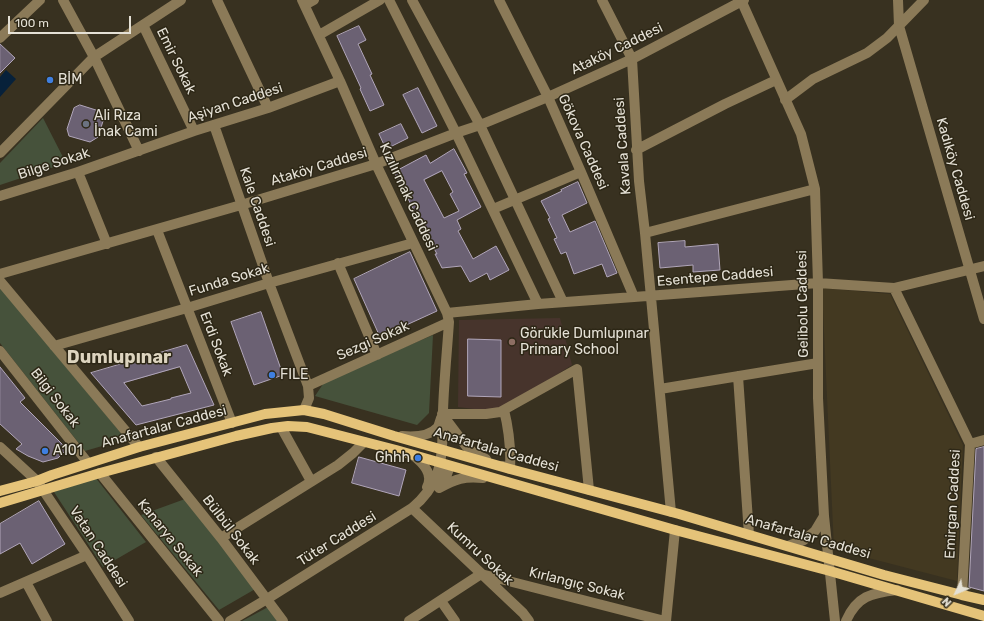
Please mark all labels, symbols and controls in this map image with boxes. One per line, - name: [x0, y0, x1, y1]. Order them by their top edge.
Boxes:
- scale bar: [10, 8, 133, 34]
- text: 100 m: [15, 16, 49, 30]
- street label: Ataköy Caddesi: [568, 20, 666, 78]
- street label: Emir Sokak: [153, 25, 199, 97]
- place label: BİM: [58, 72, 82, 88]
- marker: BİM: [45, 75, 55, 85]
- street label: Aşiyan Caddesi: [185, 80, 285, 126]
- street label: Gökova Caddesi: [554, 92, 612, 192]
- street label: Kavala Caddesi: [611, 97, 635, 195]
- place label: Ali Rıza İnak Cami: [94, 108, 158, 140]
- street label: Kadıköy Caddesi: [932, 116, 978, 222]
- marker: Ali Rıza İnak Cami: [81, 119, 91, 129]
- street label: Kızılırmak Caddesi: [376, 140, 440, 254]
- street label: Bilge Sokak: [16, 144, 92, 184]
- street label: Ataköy Caddesi: [269, 144, 369, 190]
- street label: Kale Caddesi: [236, 165, 278, 249]
- street label: Gelibolu Caddesi: [794, 250, 812, 358]
- street label: Funda Sokak: [187, 260, 271, 300]
- street label: Esentepe Caddesi: [656, 264, 774, 290]
- street label: Erdi Sokak: [196, 309, 236, 379]
- street label: Sezgi Sokak: [334, 318, 412, 364]
- place label: Görükle Dumlupınar Primary School: [520, 326, 649, 358]
- marker: Görükle Dumlupınar Primary School: [507, 337, 517, 347]
- district label: Dumlupınar: [67, 347, 171, 369]
- street label: Bilgi Sokak: [27, 365, 83, 431]
- place label: FILE: [280, 367, 308, 383]
- marker: FILE: [267, 370, 277, 380]
- street label: Anafartalar Caddesi: [100, 402, 228, 452]
- street label: Anafartalar Caddesi: [432, 424, 560, 476]
- place label: A101: [53, 443, 83, 459]
- marker: A101: [40, 446, 50, 456]
- street label: Emirgan Caddesi: [942, 449, 964, 559]
- place label: Ghhh: [375, 450, 410, 466]
- marker: Ghhh: [413, 453, 423, 463]
- street label: Bülbül Sokak: [199, 492, 263, 568]
- street label: Kanarya Sokak: [134, 496, 206, 580]
- street label: Vatan Caddesi: [66, 503, 130, 591]
- street label: Tüter Caddesi: [295, 508, 379, 570]
- street label: Anafartalar Caddesi: [744, 511, 872, 563]
- street label: Kumru Sokak: [443, 519, 517, 589]
- street label: Kırlangıç Sokak: [527, 564, 627, 604]
- north arrow: [936, 573, 976, 613]
- text: N: [940, 594, 954, 609]

